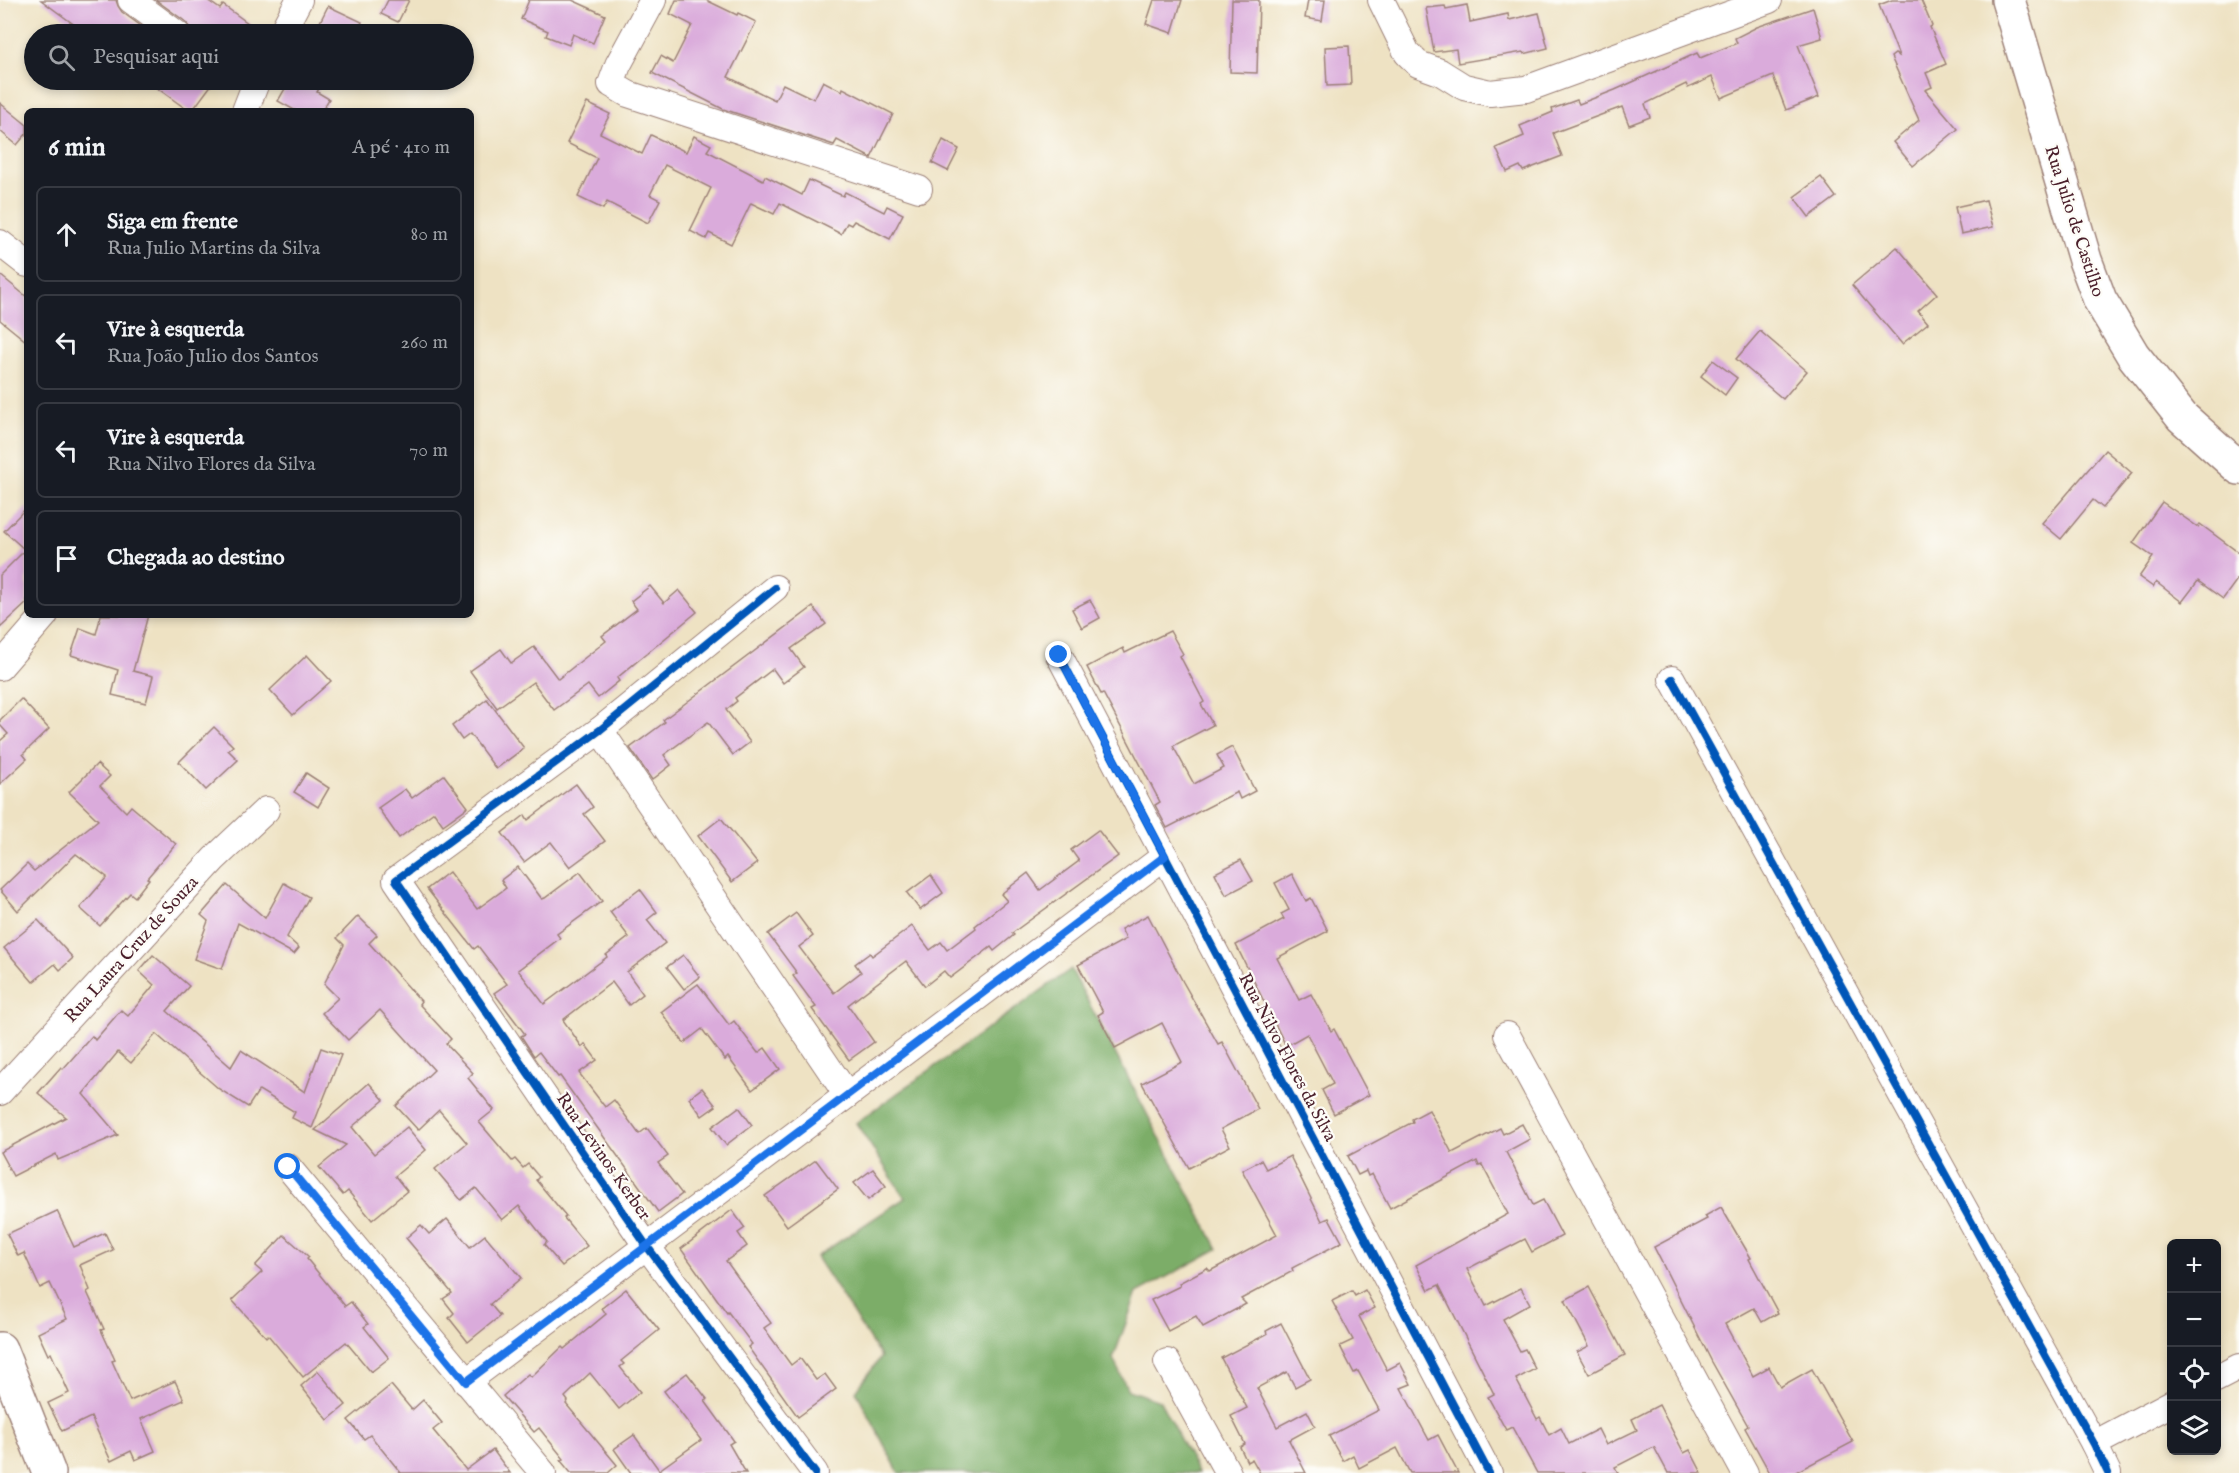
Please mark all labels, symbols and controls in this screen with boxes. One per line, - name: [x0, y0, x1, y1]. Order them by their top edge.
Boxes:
- search box: [24, 24, 474, 90]
- icon: search: [45, 41, 78, 74]
- text: Pesquisar aqui: [93, 43, 219, 71]
- text: 6 min: [48, 131, 106, 164]
- text: A pé · 410 m: [352, 135, 450, 160]
- street label: Rua Julio de Castilho: [2038, 143, 2109, 300]
- text: Siga em frente: [107, 208, 238, 236]
- icon: ahead: [50, 218, 83, 251]
- text: 80 m: [411, 222, 448, 247]
- text: Rua Julio Martins da Silva: [107, 236, 320, 261]
- text: Vire à esquerda: [107, 316, 244, 344]
- icon: left: [50, 326, 83, 359]
- text: 260 m: [401, 330, 448, 355]
- text: Rua João Julio dos Santos: [107, 344, 319, 369]
- text: Vire à esquerda: [107, 424, 244, 452]
- icon: left: [50, 434, 83, 467]
- text: 70 m: [409, 438, 448, 463]
- text: Rua Nilvo Flores da Silva: [107, 452, 316, 477]
- icon: arrive: [50, 542, 83, 575]
- text: Chegada ao destino: [107, 544, 285, 572]
- route end: [1045, 641, 1071, 667]
- street label: Rua Laura Cruz de Souza: [60, 872, 204, 1028]
- street label: Rua Nilvo Flores da Silva: [1232, 969, 1341, 1146]
- street label: Rua Levinos Kerber: [550, 1089, 656, 1225]
- route start: [274, 1153, 300, 1179]
- map controls: [2167, 1239, 2221, 1455]
- button: +: [2167, 1239, 2221, 1293]
- button: −: [2167, 1293, 2221, 1347]
- button: locate: [2167, 1347, 2221, 1401]
- button: layers: [2167, 1401, 2221, 1455]

